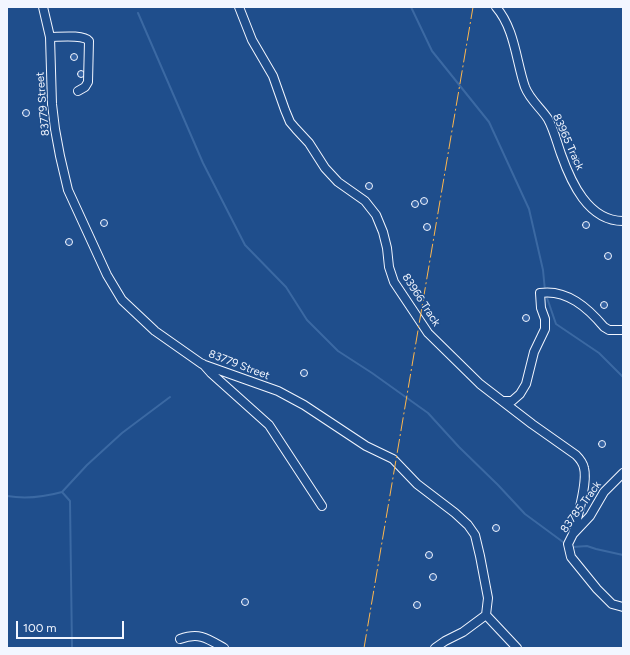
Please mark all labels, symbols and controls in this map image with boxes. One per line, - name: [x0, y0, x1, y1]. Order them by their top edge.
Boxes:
- street label: 83779 Street: [34, 71, 52, 137]
- street label: 83965 Track: [550, 112, 586, 172]
- street label: 83966 Track: [399, 271, 443, 329]
- street label: 83779 Street: [207, 347, 271, 383]
- street label: 83785 Track: [558, 479, 604, 535]
- scale bar: [18, 613, 126, 639]
- text: 100 m: [23, 621, 57, 635]

